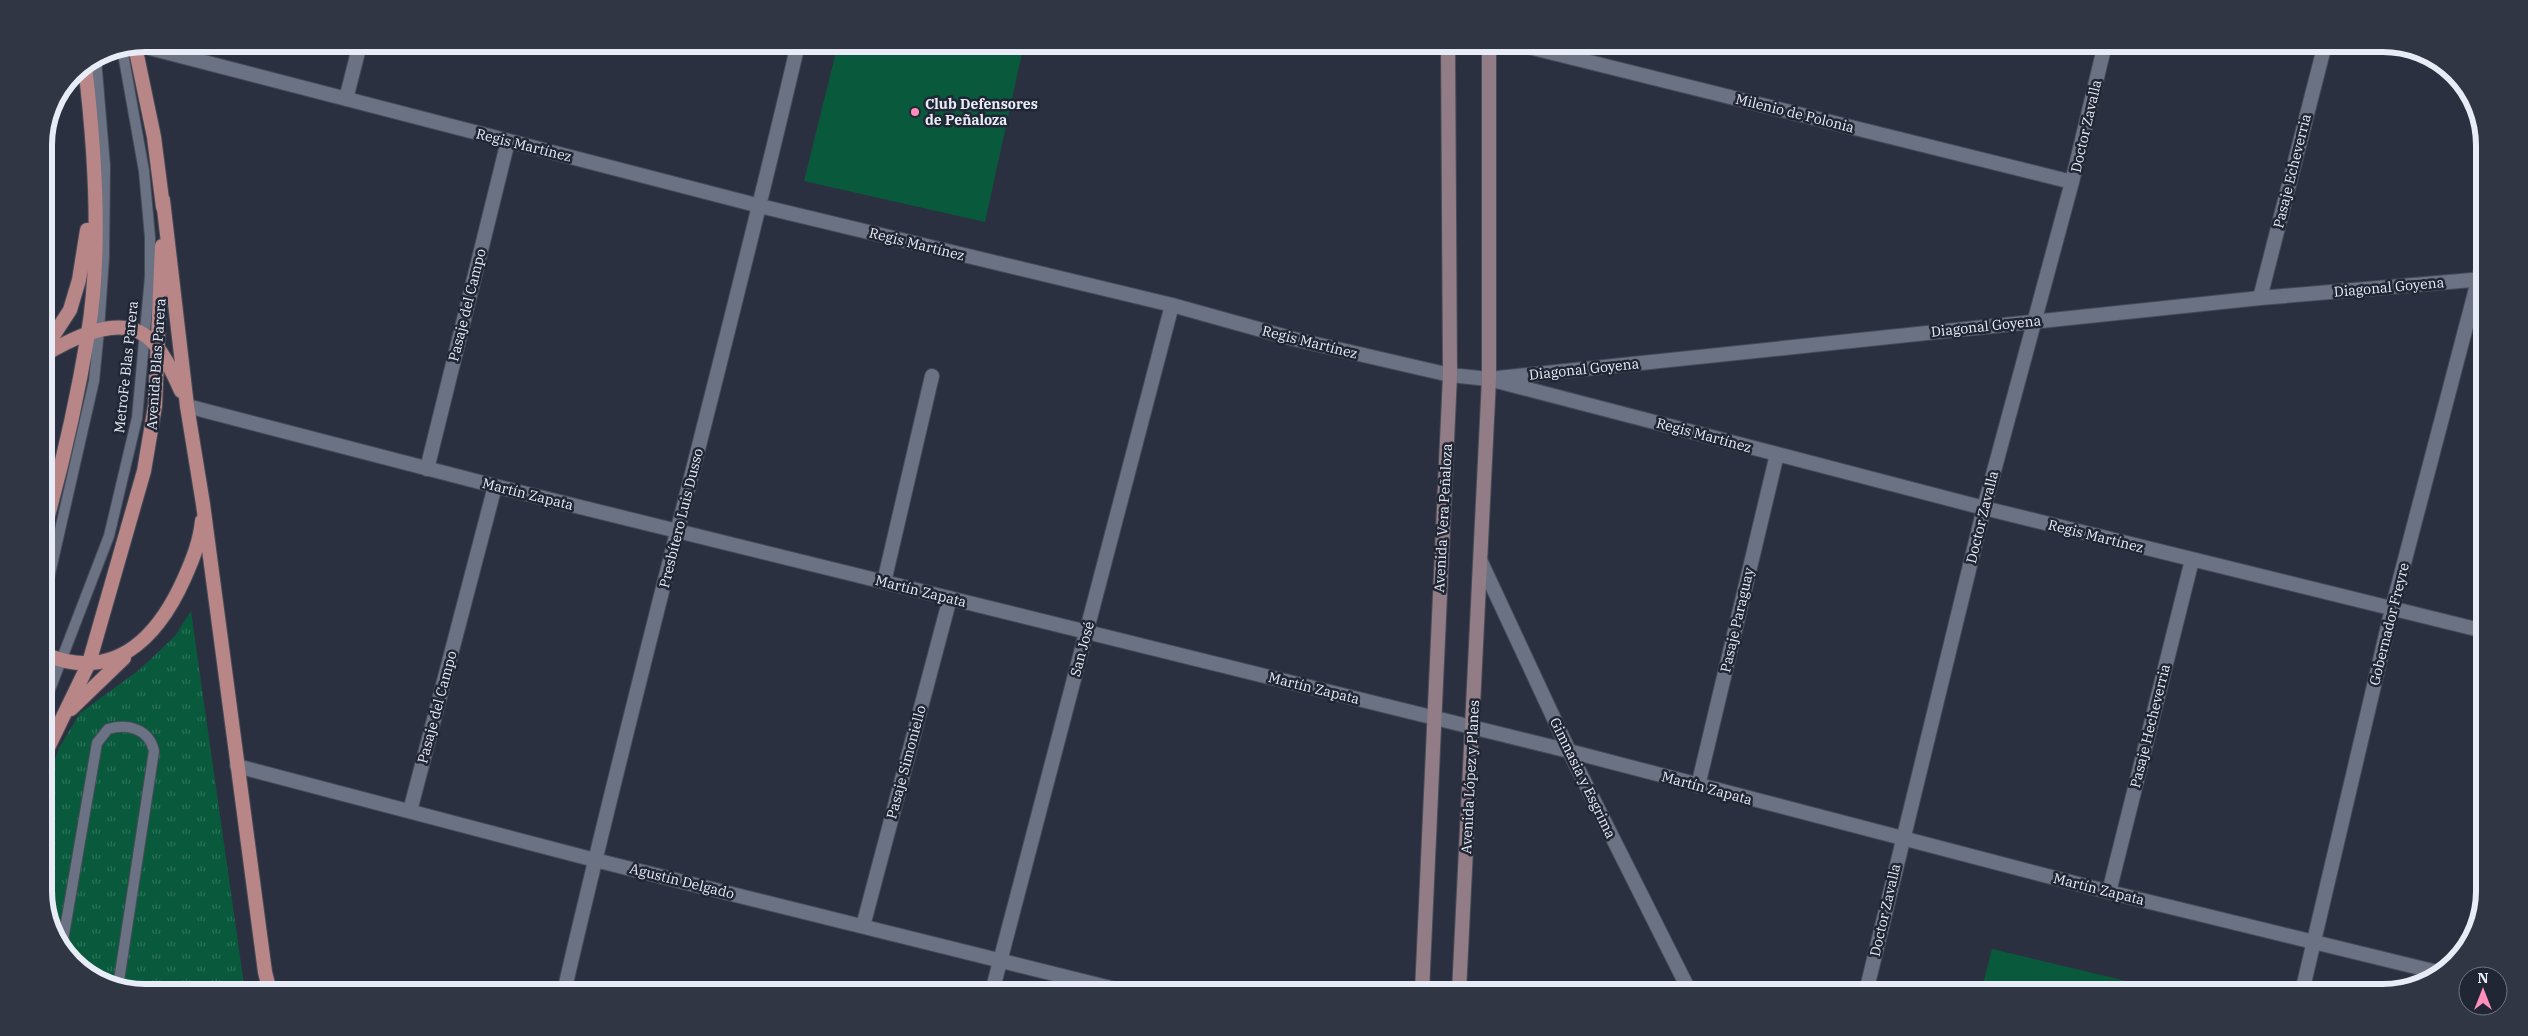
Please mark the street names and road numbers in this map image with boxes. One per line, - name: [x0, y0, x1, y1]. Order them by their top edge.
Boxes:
- street label: Doctor Zavalla: [2067, 77, 2106, 174]
- street label: Milenio de Polonia: [1734, 90, 1856, 137]
- street label: Pasaje Echeverria: [2269, 112, 2315, 230]
- street label: Regis Martínez: [474, 124, 574, 166]
- street label: Regis Martínez: [867, 223, 967, 265]
- street label: Pasaje del Campo: [444, 247, 490, 363]
- street label: Diagonal Goyena: [2333, 273, 2445, 301]
- street label: Avenida Blas Parera: [142, 297, 170, 430]
- street label: MetroFe Blas Parera: [110, 300, 142, 434]
- street label: Diagonal Goyena: [1930, 311, 2042, 341]
- street label: Regis Martínez: [1260, 321, 1360, 363]
- street label: Diagonal Goyena: [1528, 354, 1640, 384]
- street label: Regis Martínez: [1654, 414, 1754, 456]
- street label: Avenida Vera Peñaloza: [1430, 443, 1456, 593]
- street label: Presbítero Luis Dusso: [655, 446, 707, 590]
- street label: Doctor Zavalla: [1962, 468, 2002, 565]
- street label: Martín Zapata: [481, 474, 576, 514]
- street label: Regis Martínez: [2046, 515, 2146, 557]
- street label: Gobernador Freyre: [2365, 561, 2413, 687]
- street label: Pasaje Paraguay: [1716, 565, 1758, 674]
- street label: Martín Zapata: [874, 571, 969, 611]
- street label: San José: [1066, 619, 1098, 679]
- street label: Pasaje del Campo: [413, 649, 461, 765]
- street label: Pasaje Hecheverria: [2126, 662, 2174, 790]
- street label: Martín Zapata: [1267, 668, 1362, 708]
- street label: Avenida López y Planes: [1457, 699, 1483, 854]
- street label: Pasaje Simoniello: [882, 703, 930, 821]
- street label: Gimnasia y Esgrima: [1546, 715, 1620, 842]
- street label: Martín Zapata: [1660, 767, 1755, 809]
- street label: Agustín Delgado: [628, 859, 736, 903]
- street label: Doctor Zavalla: [1866, 861, 1905, 958]
- street label: Martín Zapata: [2052, 869, 2147, 909]

